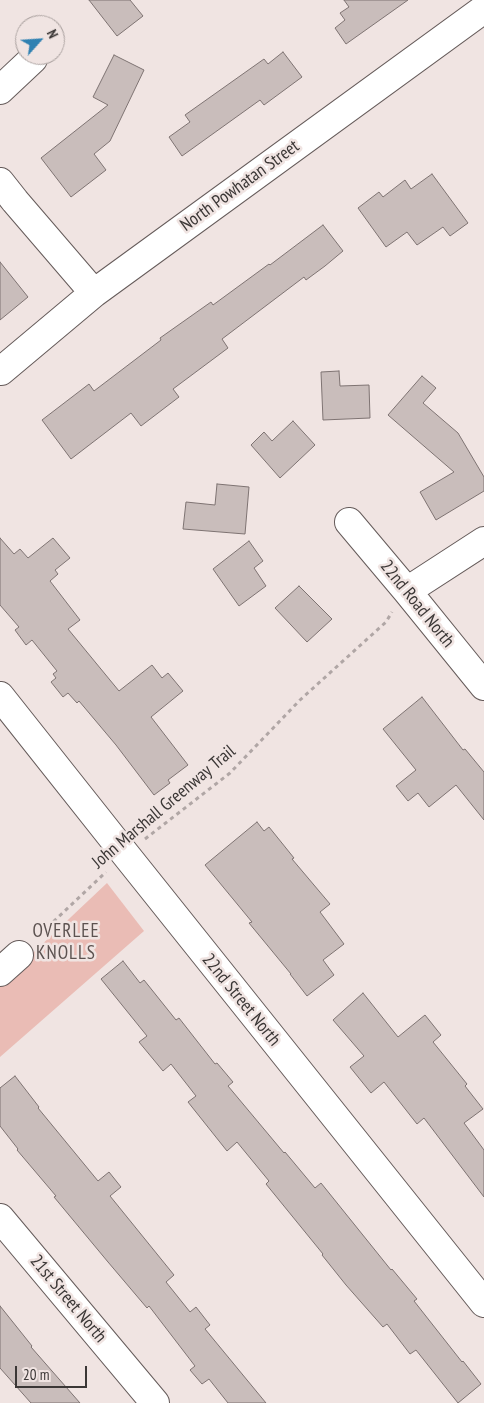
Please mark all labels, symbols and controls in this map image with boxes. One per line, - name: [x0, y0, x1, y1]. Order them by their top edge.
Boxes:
- north arrow: [15, 15, 65, 65]
- text: N: [43, 27, 62, 41]
- street label: North Powhatan Street: [176, 136, 304, 236]
- street label: 22nd Road North: [375, 556, 459, 652]
- street label: John Marshall Greenway Trail: [88, 741, 240, 873]
- district label: OVERLEE KNOLLS: [32, 921, 100, 965]
- street label: 22nd Street North: [197, 949, 285, 1051]
- street label: 21st Street North: [25, 1251, 111, 1347]
- scale bar: [18, 1356, 90, 1388]
- text: 20 m: [23, 1365, 49, 1384]

